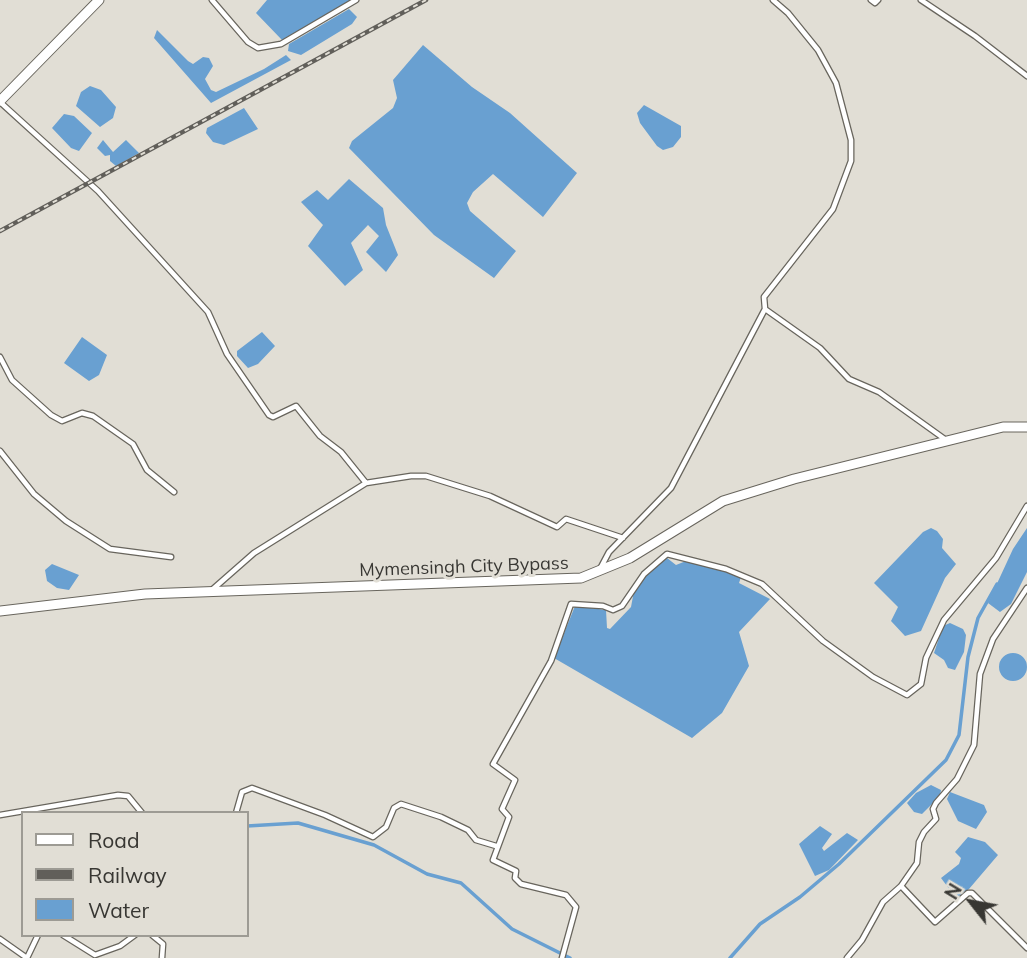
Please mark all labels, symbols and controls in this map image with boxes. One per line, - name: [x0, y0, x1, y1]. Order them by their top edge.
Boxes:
- street label: Mymensingh City Bypass: [359, 553, 569, 581]
- legend: [21, 811, 248, 937]
- text: Road: [88, 827, 139, 853]
- text: Railway: [88, 862, 167, 888]
- north arrow: [936, 867, 1006, 937]
- text: N: [939, 879, 967, 904]
- text: Water: [88, 897, 149, 923]

